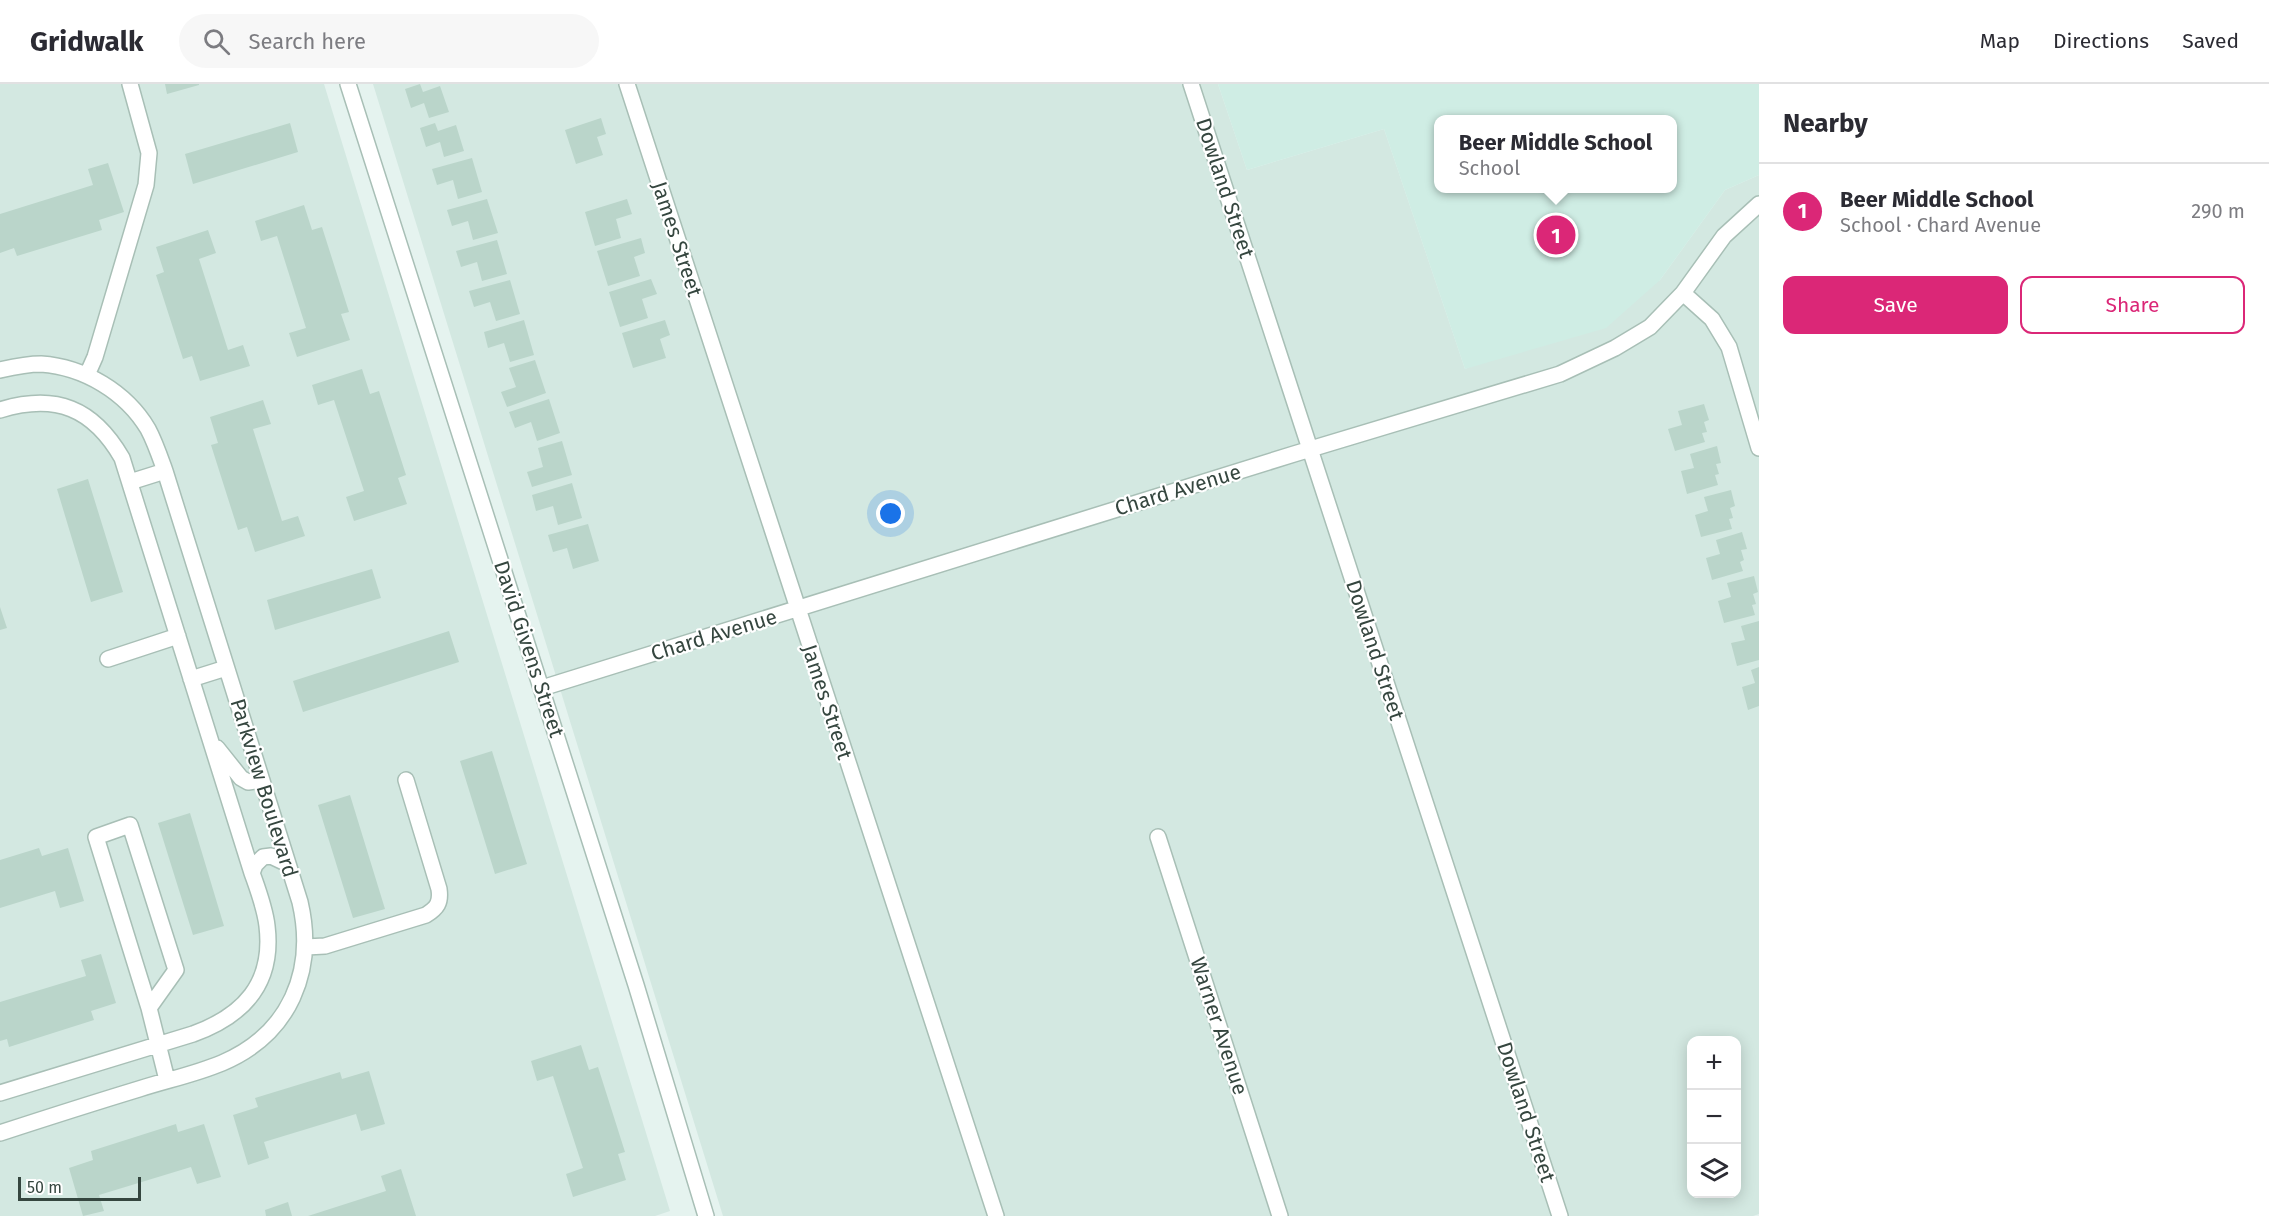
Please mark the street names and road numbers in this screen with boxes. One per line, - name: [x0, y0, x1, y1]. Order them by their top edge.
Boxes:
- street label: Dowland Street: [1190, 115, 1260, 262]
- street label: James Street: [646, 178, 708, 300]
- street label: Chard Avenue: [1112, 458, 1244, 522]
- street label: David Givens Street: [488, 557, 570, 741]
- street label: Dowland Street: [1340, 577, 1410, 724]
- street label: Chard Avenue: [648, 603, 780, 667]
- street label: James Street: [796, 641, 858, 763]
- street label: Parkview Boulevard: [224, 695, 304, 881]
- street label: Warner Avenue: [1184, 954, 1254, 1098]
- street label: Dowland Street: [1491, 1039, 1561, 1186]

